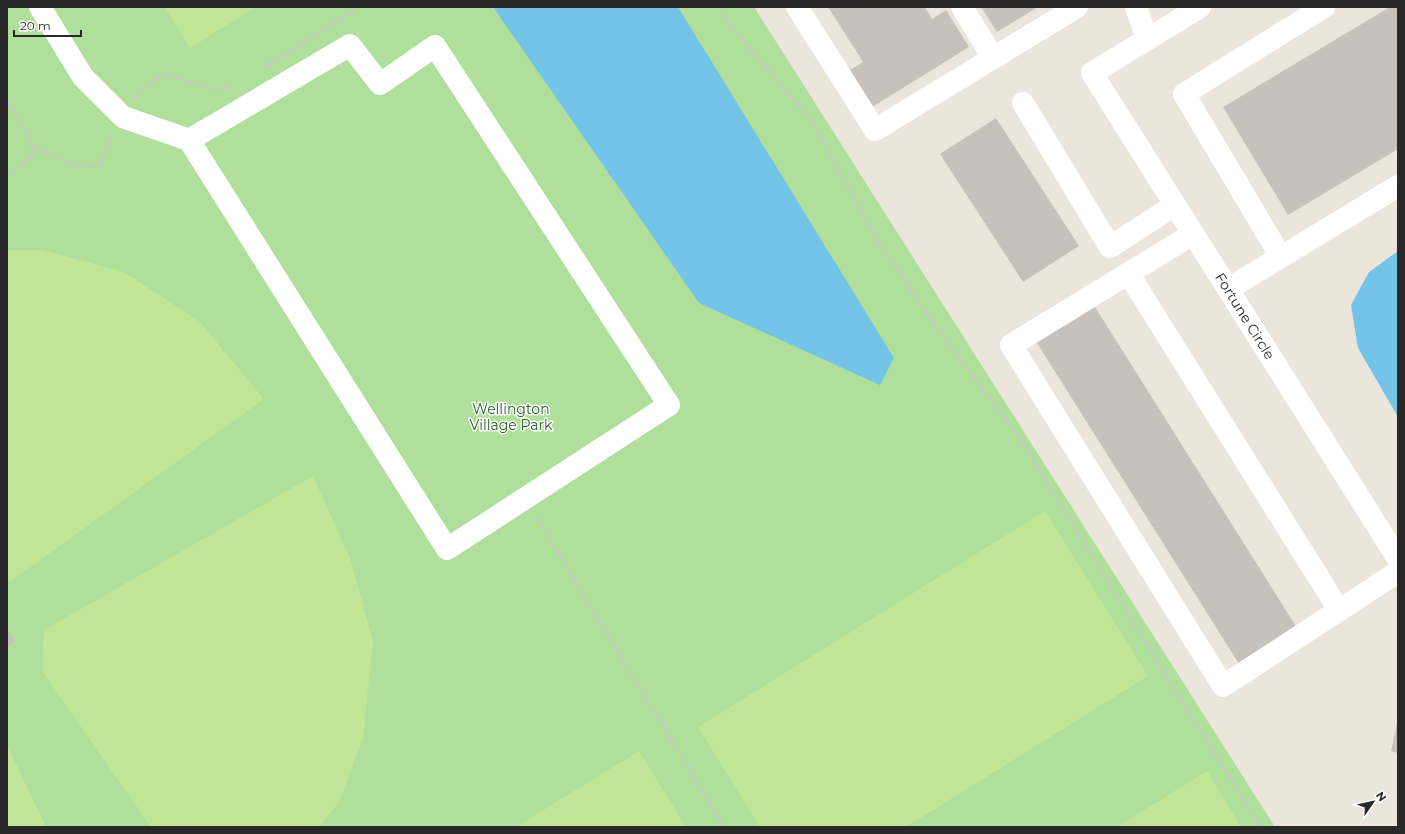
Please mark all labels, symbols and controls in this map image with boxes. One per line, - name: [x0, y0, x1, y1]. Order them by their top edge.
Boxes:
- scale bar: [14, 12, 81, 38]
- text: 20 m: [20, 18, 51, 33]
- street label: Fortune Circle: [1211, 269, 1279, 363]
- park label: Wellington Village Park: [470, 400, 553, 434]
- north arrow: [1353, 782, 1393, 822]
- text: N: [1373, 789, 1390, 804]

